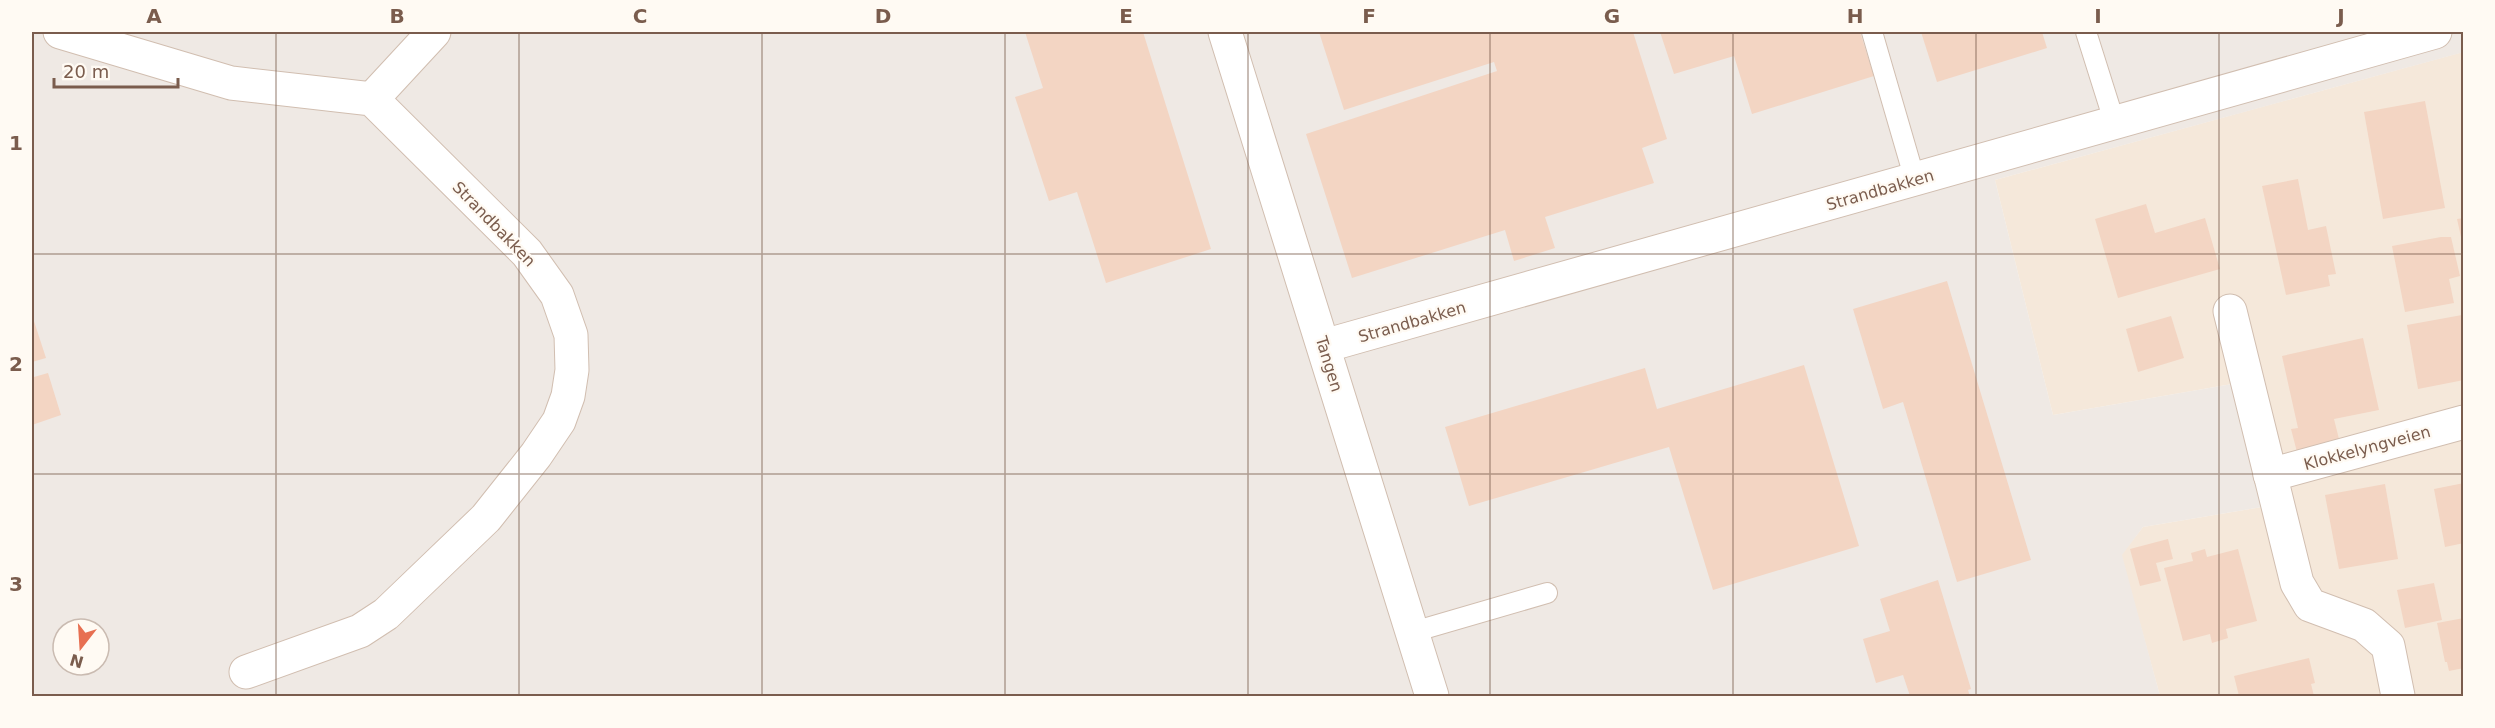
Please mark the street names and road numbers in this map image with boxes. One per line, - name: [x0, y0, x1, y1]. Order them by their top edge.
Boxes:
- street label: Strandbakken: [1824, 166, 1936, 214]
- street label: Strandbakken: [449, 177, 539, 271]
- street label: Strandbakken: [1356, 298, 1468, 346]
- street label: Tangen: [1311, 333, 1346, 394]
- street label: Klokkelyngveien: [2302, 422, 2432, 474]

